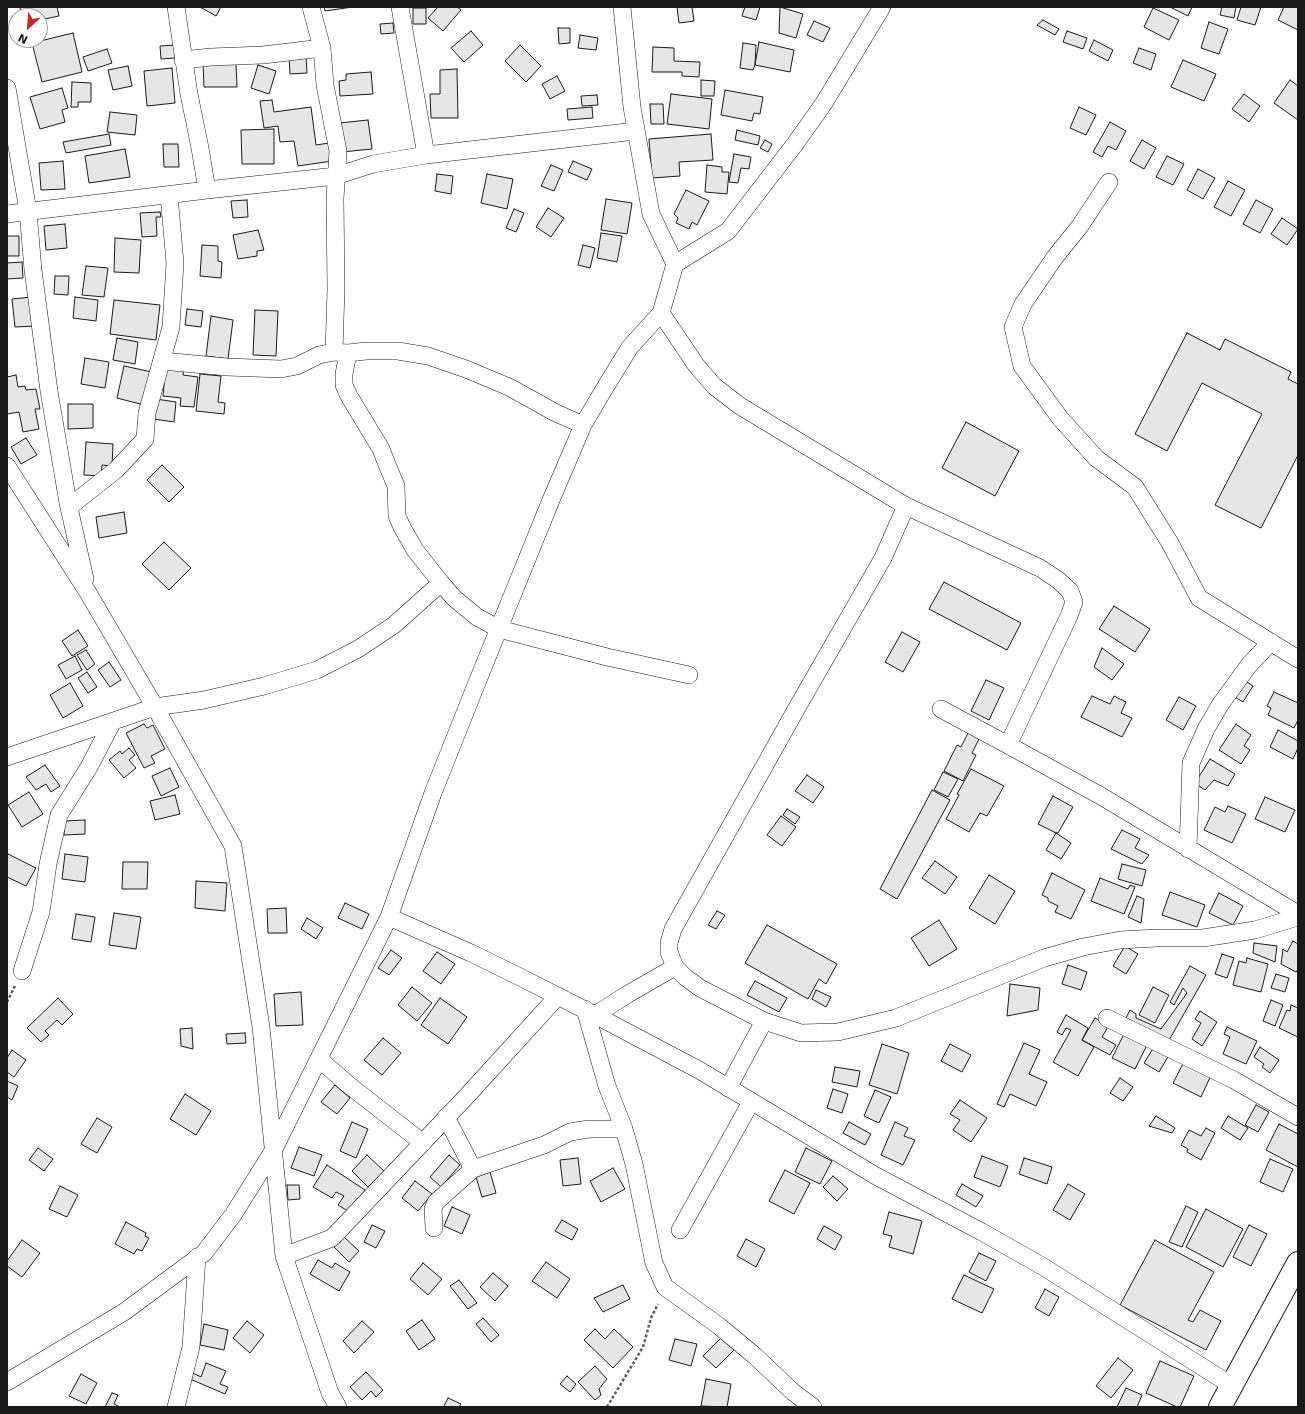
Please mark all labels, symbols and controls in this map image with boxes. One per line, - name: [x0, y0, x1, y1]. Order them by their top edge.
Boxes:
- north arrow: [8, 8, 48, 48]
- text: N: [16, 30, 30, 46]

